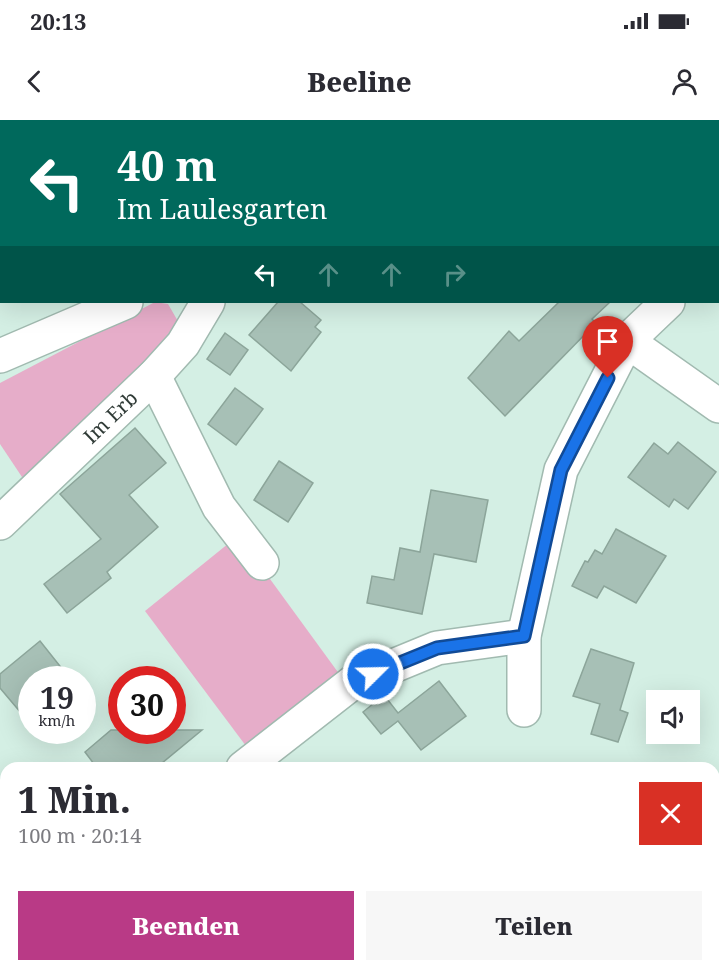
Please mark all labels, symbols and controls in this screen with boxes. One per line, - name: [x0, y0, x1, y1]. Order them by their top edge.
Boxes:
- text: 20:13: [30, 6, 86, 36]
- text: Beeline: [307, 63, 412, 100]
- icon: back: [18, 65, 51, 98]
- icon: person: [668, 65, 701, 98]
- text: 40 m: [117, 136, 217, 193]
- icon: left: [18, 144, 96, 222]
- text: Im Laulesgarten: [117, 190, 327, 227]
- icon: left: [249, 258, 282, 291]
- icon: ahead: [312, 258, 345, 291]
- icon: ahead: [375, 258, 408, 291]
- icon: right: [438, 258, 471, 291]
- pin: [582, 316, 633, 378]
- icon: arrive: [591, 325, 624, 358]
- street label: Im Erb: [77, 385, 143, 449]
- position arrow: [341, 642, 405, 706]
- speed limit sign: 30: [108, 666, 186, 744]
- text: 19: [40, 677, 74, 718]
- map controls: [646, 690, 700, 744]
- button: sound: [646, 690, 700, 744]
- text: km/h: [39, 710, 75, 730]
- text: 1 Min.: [18, 775, 131, 824]
- button: close: [639, 782, 702, 845]
- text: 100 m · 20:14: [18, 822, 141, 849]
- button: Beenden: [18, 891, 354, 960]
- button: Teilen: [366, 891, 702, 960]

